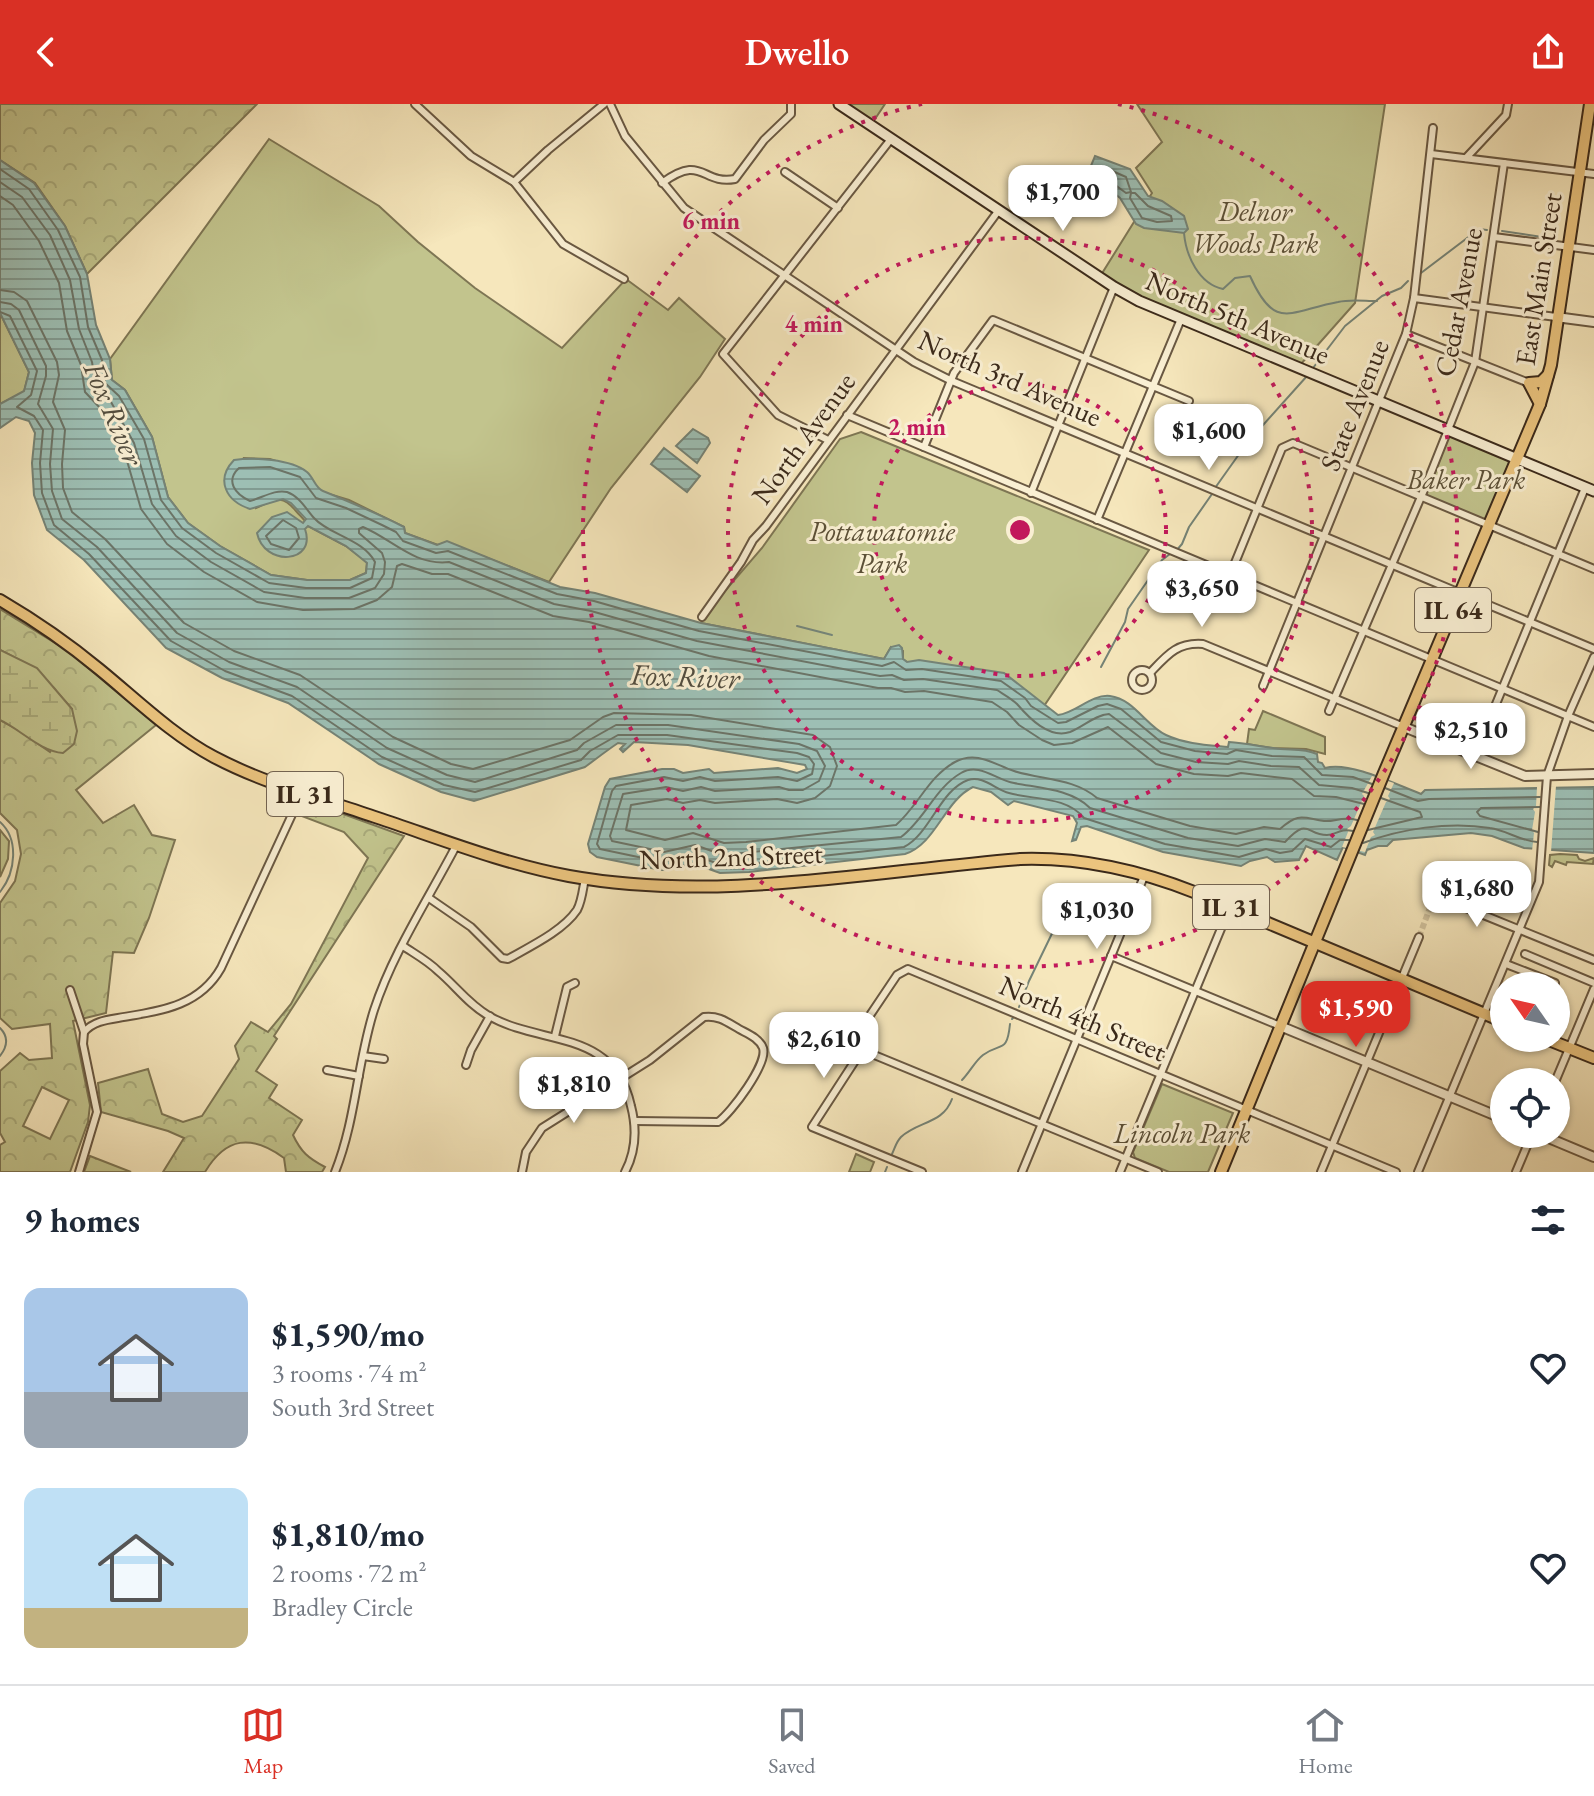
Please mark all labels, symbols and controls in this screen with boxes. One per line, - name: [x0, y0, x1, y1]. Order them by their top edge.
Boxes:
- text: Dwello: [745, 29, 849, 76]
- icon: back: [24, 30, 68, 74]
- icon: share: [1526, 30, 1570, 74]
- pin: $1,700: [998, 165, 1128, 233]
- text: $1,700: [1026, 174, 1100, 208]
- street label: East Main Street: [1507, 190, 1569, 368]
- park label: Delnor Woods Park: [1192, 193, 1319, 261]
- text: 6 min: [682, 205, 741, 236]
- street label: Cedar Avenue: [1426, 224, 1490, 380]
- street label: North 5th Avenue: [1140, 262, 1336, 372]
- text: 4 min: [785, 308, 844, 339]
- street label: North 3rd Avenue: [913, 321, 1107, 435]
- street label: State Avenue: [1311, 334, 1397, 476]
- water label: Fox River: [74, 354, 154, 472]
- street label: North Avenue: [743, 365, 863, 511]
- pin: $1,600: [1144, 404, 1274, 472]
- text: 2 min: [888, 411, 947, 442]
- text: $1,600: [1172, 413, 1246, 447]
- park label: Baker Park: [1406, 461, 1526, 497]
- park label: Pottawatomie Park: [809, 513, 955, 581]
- centre of rings: [1006, 516, 1034, 544]
- pin: $3,650: [1137, 561, 1267, 629]
- text: $3,650: [1165, 570, 1239, 604]
- road number: IL 64: [1415, 588, 1491, 632]
- water label: Fox River: [629, 655, 742, 697]
- pin: $2,510: [1406, 703, 1536, 771]
- text: $2,510: [1434, 712, 1508, 746]
- road number: IL 31: [267, 772, 343, 816]
- street label: North 2nd Street: [639, 835, 824, 877]
- pin: $1,680: [1412, 861, 1542, 929]
- text: $1,680: [1440, 870, 1514, 904]
- pin: $1,030: [1032, 883, 1162, 951]
- road number: IL 31: [1193, 885, 1269, 929]
- text: $1,030: [1060, 892, 1134, 926]
- street label: North 4th Street: [994, 967, 1172, 1069]
- north arrow: [1490, 972, 1570, 1052]
- map controls: [1490, 972, 1570, 1148]
- pin: $1,590: [1291, 981, 1421, 1049]
- text: $1,590: [1319, 990, 1393, 1024]
- pin: $2,610: [759, 1012, 889, 1080]
- text: $2,610: [787, 1021, 861, 1055]
- pin: $1,810: [509, 1057, 639, 1125]
- text: $1,810: [537, 1066, 611, 1100]
- button: locate: [1490, 1068, 1570, 1148]
- park label: Lincoln Park: [1113, 1115, 1251, 1151]
- text: 9 homes: [24, 1198, 140, 1242]
- icon: filters: [1526, 1198, 1570, 1242]
- text: $1,590/mo: [272, 1312, 424, 1356]
- icon: home: [88, 1320, 184, 1416]
- icon: heart: [1526, 1346, 1570, 1390]
- text: 3 rooms · 74 m²: [272, 1356, 427, 1390]
- text: South 3rd Street: [272, 1390, 434, 1424]
- text: $1,810/mo: [272, 1512, 424, 1556]
- icon: home: [88, 1520, 184, 1616]
- icon: heart: [1526, 1546, 1570, 1590]
- text: 2 rooms · 72 m²: [272, 1556, 427, 1590]
- text: Bradley Circle: [272, 1590, 413, 1624]
- tab: Map: [241, 1703, 285, 1780]
- tab: Saved: [768, 1703, 815, 1780]
- tab: Home: [1298, 1703, 1353, 1780]

